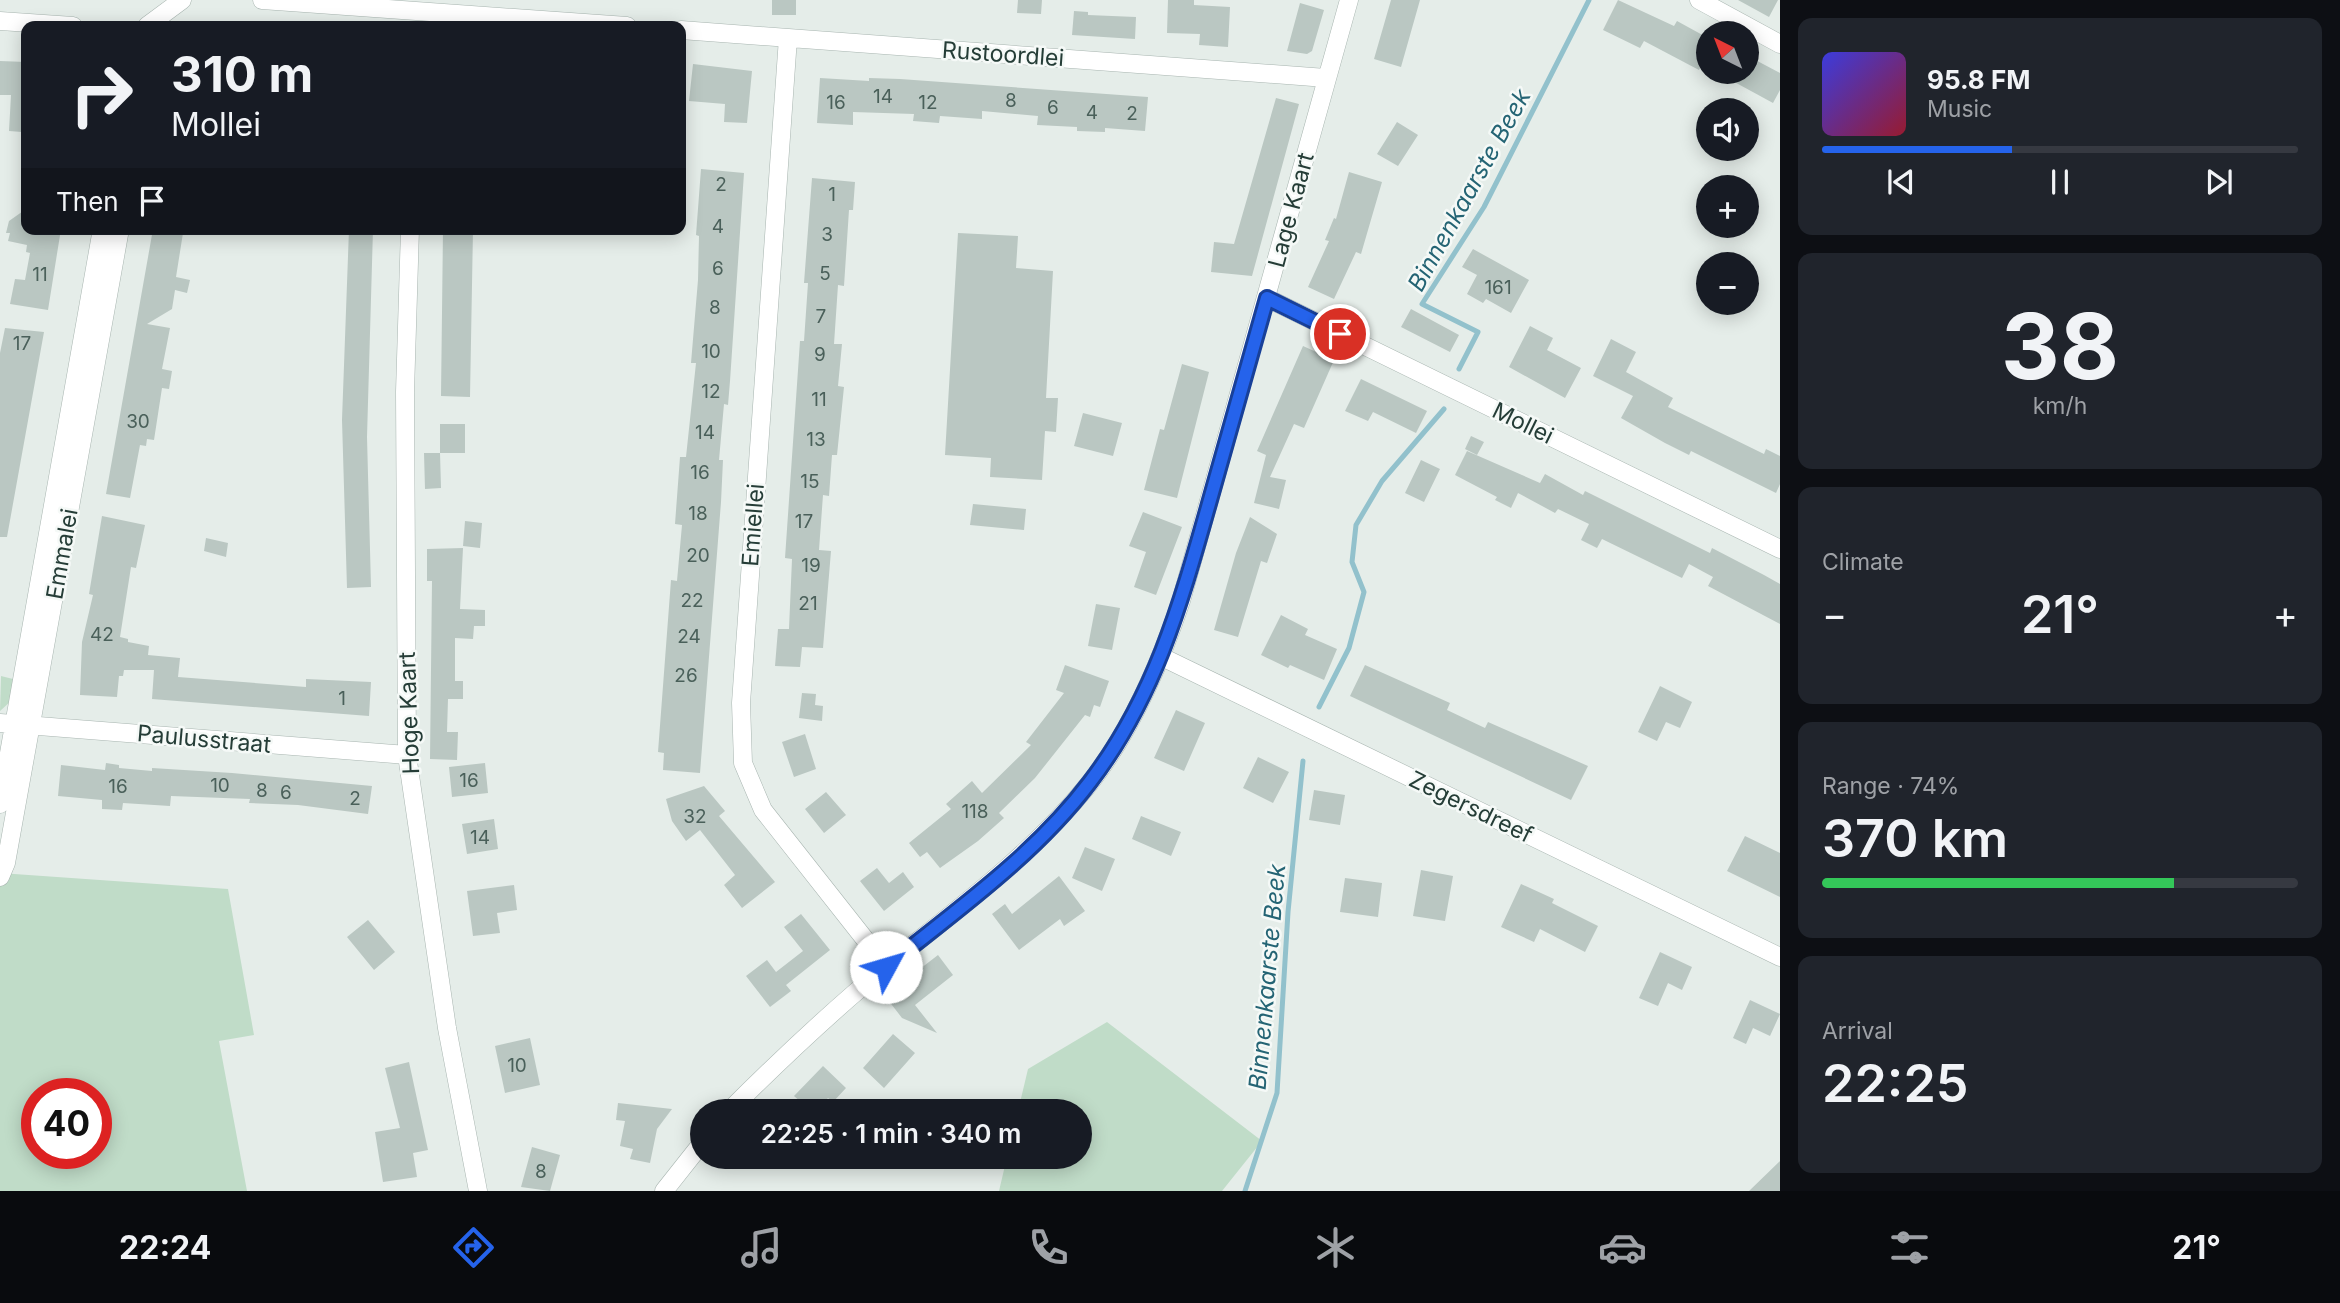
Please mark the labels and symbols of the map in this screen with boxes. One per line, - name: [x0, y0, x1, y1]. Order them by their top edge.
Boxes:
- north arrow: [1696, 21, 1759, 84]
- street label: Rustoordlei: [941, 36, 1065, 72]
- water label: Binnenkaarste Beek: [1401, 83, 1537, 296]
- house number: 14: [873, 85, 893, 108]
- house number: 8: [1005, 89, 1017, 112]
- house number: 16: [826, 91, 846, 114]
- house number: 12: [918, 91, 938, 114]
- house number: 6: [1047, 96, 1059, 119]
- house number: 4: [1086, 101, 1098, 124]
- house number: 2: [1126, 102, 1138, 125]
- street label: Lage Kaart: [1262, 149, 1320, 270]
- house number: 2: [715, 173, 727, 196]
- house number: 1: [828, 183, 836, 206]
- house number: 4: [712, 215, 724, 238]
- house number: 3: [821, 223, 833, 246]
- house number: 6: [712, 257, 724, 280]
- house number: 5: [819, 262, 831, 285]
- house number: 11: [32, 263, 48, 286]
- house number: 161: [1484, 276, 1512, 299]
- house number: 8: [709, 296, 721, 319]
- pin: [1310, 304, 1370, 364]
- house number: 7: [816, 305, 826, 328]
- house number: 17: [13, 332, 31, 355]
- house number: 10: [701, 340, 721, 363]
- house number: 9: [814, 343, 826, 366]
- house number: 12: [701, 380, 721, 403]
- house number: 11: [811, 388, 827, 411]
- street label: Mollei: [1488, 396, 1558, 450]
- house number: 30: [126, 410, 150, 433]
- house number: 14: [695, 421, 715, 444]
- house number: 13: [806, 428, 826, 451]
- house number: 16: [690, 461, 710, 484]
- house number: 15: [800, 470, 820, 493]
- street label: Emiellei: [736, 483, 770, 567]
- house number: 18: [688, 502, 708, 525]
- street label: Emmalei: [40, 506, 84, 602]
- house number: 17: [795, 510, 813, 533]
- house number: 20: [686, 544, 710, 567]
- house number: 19: [801, 554, 821, 577]
- house number: 22: [680, 589, 704, 612]
- house number: 21: [798, 592, 818, 615]
- house number: 42: [90, 623, 114, 646]
- house number: 24: [677, 625, 701, 648]
- street label: Hoge Kaart: [393, 651, 425, 775]
- house number: 26: [674, 664, 698, 687]
- house number: 1: [338, 687, 346, 710]
- street label: Paulusstraat: [136, 719, 273, 759]
- street label: Zegersdreef: [1405, 765, 1538, 849]
- house number: 16: [459, 769, 479, 792]
- house number: 10: [210, 774, 230, 797]
- house number: 16: [108, 775, 128, 798]
- house number: 8: [256, 779, 268, 802]
- house number: 6: [280, 781, 292, 804]
- house number: 2: [349, 787, 361, 810]
- house number: 118: [961, 800, 989, 823]
- house number: 32: [683, 805, 707, 828]
- house number: 14: [470, 826, 490, 849]
- water label: Binnenkaarste Beek: [1243, 862, 1291, 1091]
- position arrow: [849, 930, 923, 1004]
- house number: 10: [507, 1054, 527, 1077]
- speed limit sign: 40: [21, 1078, 112, 1169]
- house number: 8: [535, 1160, 547, 1183]

